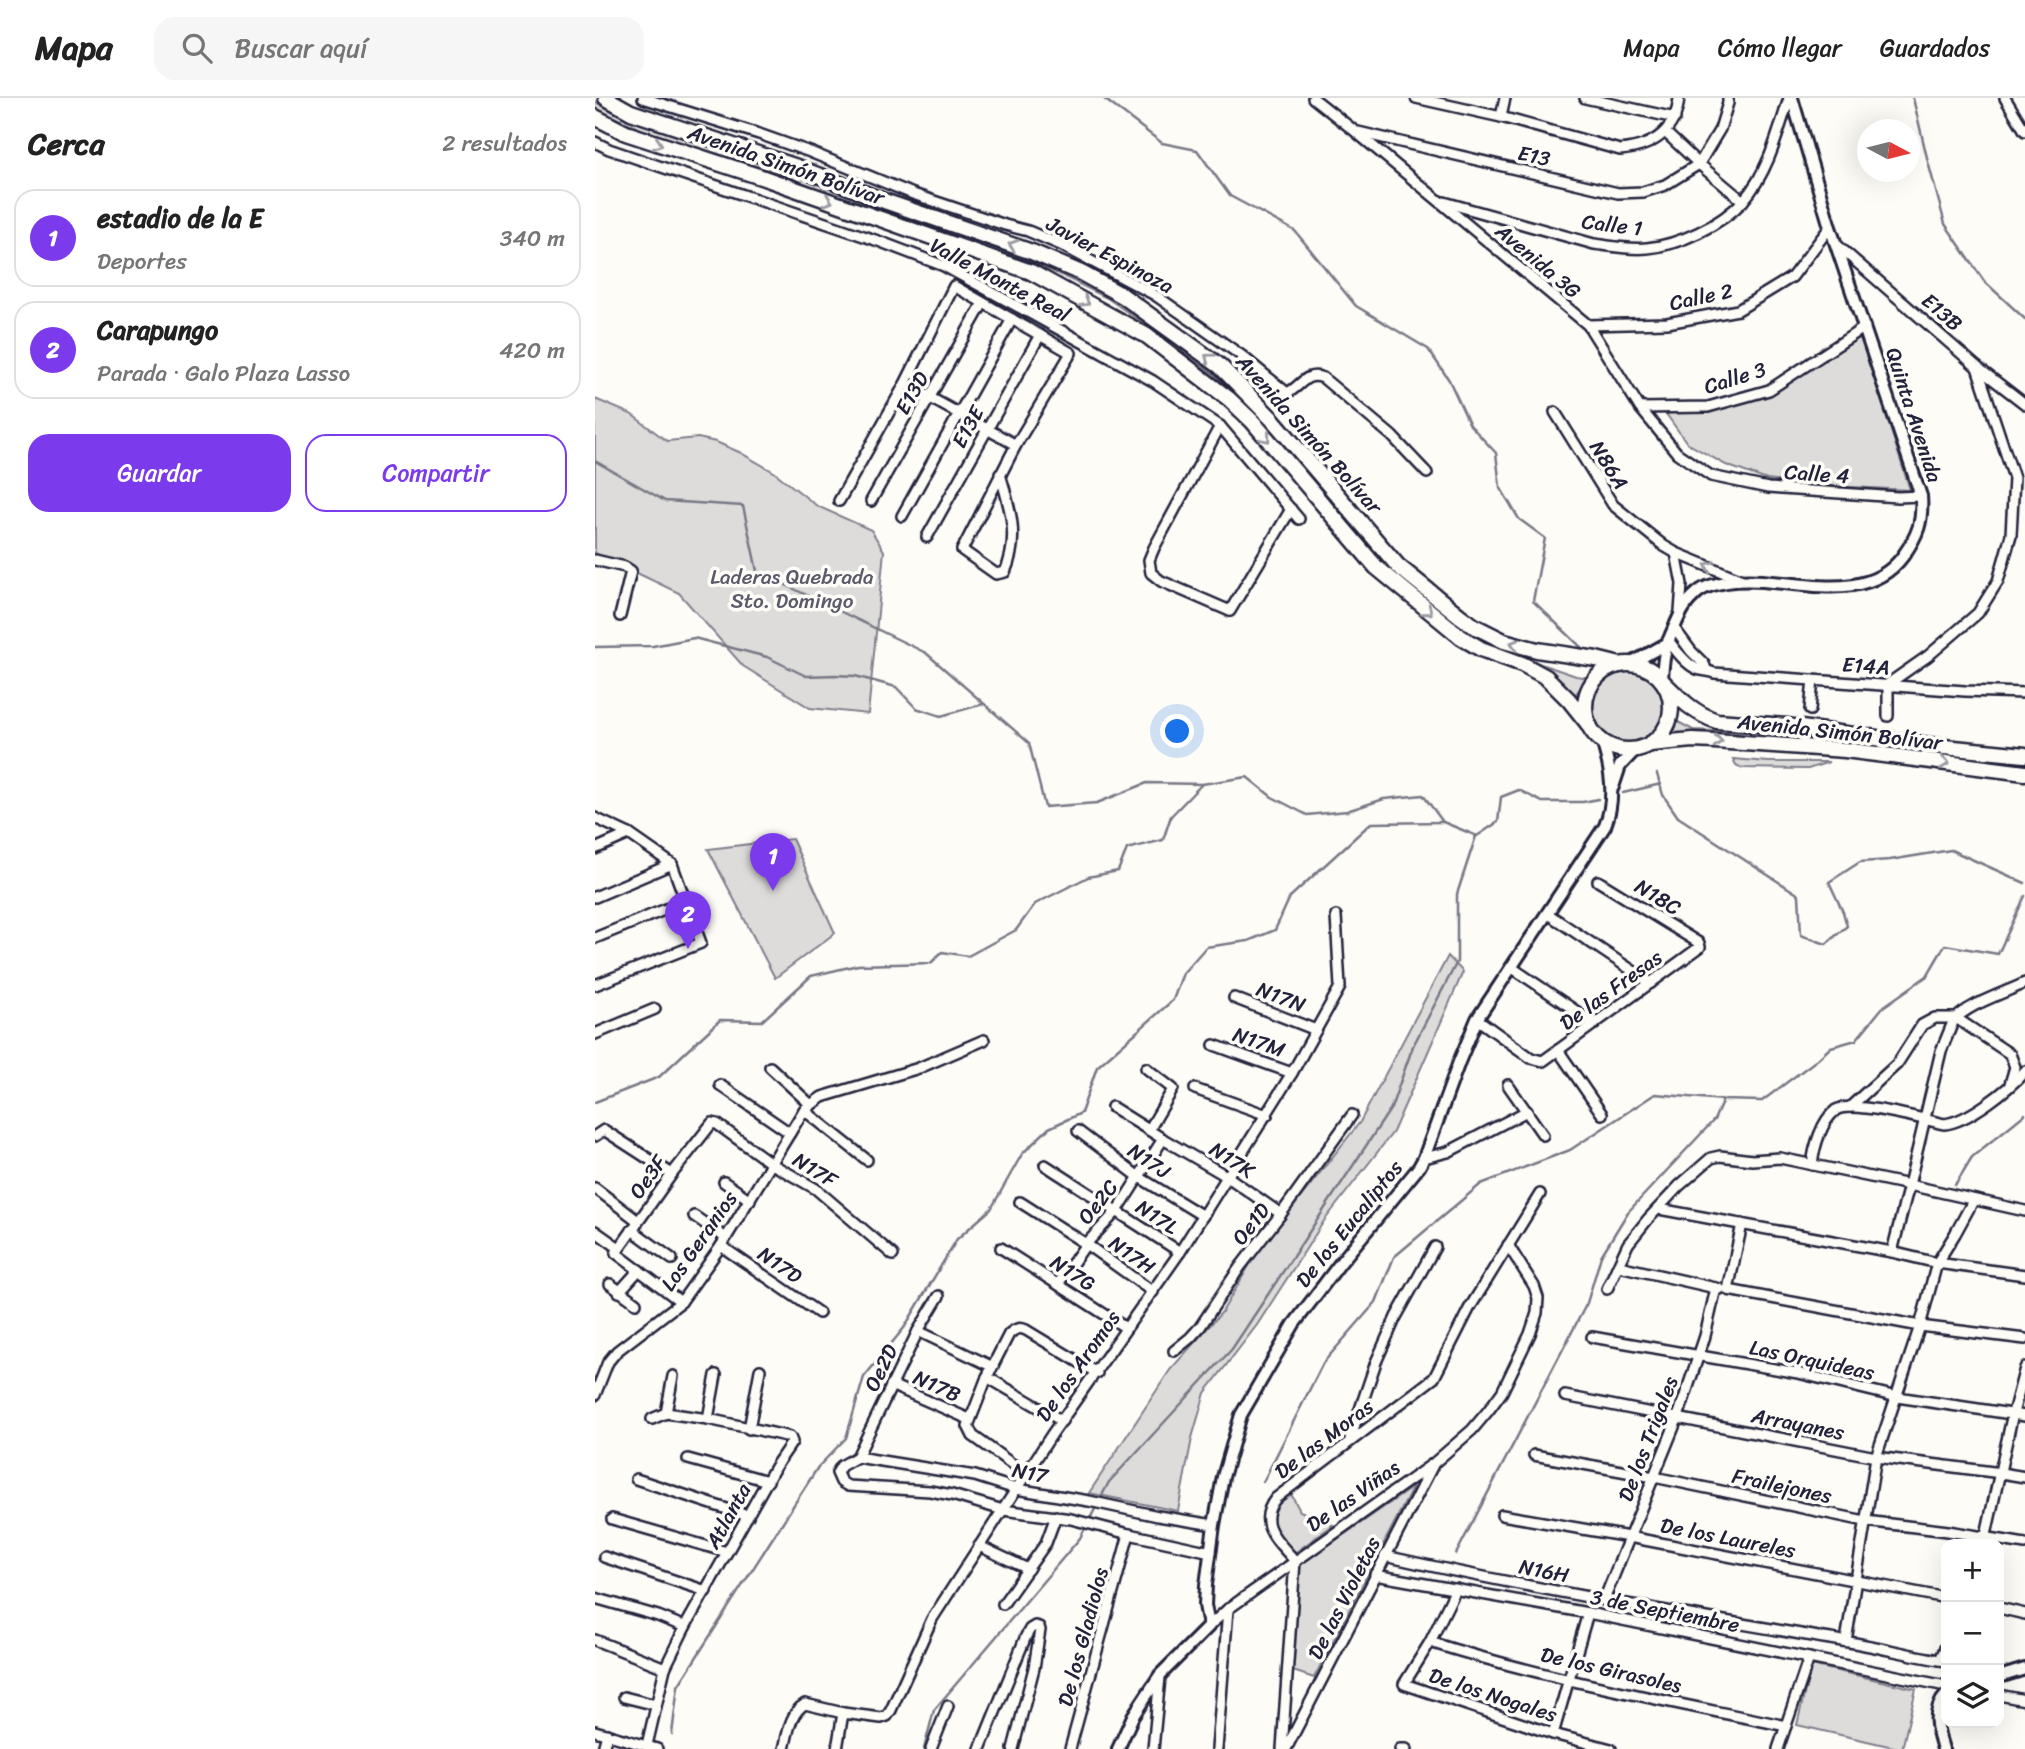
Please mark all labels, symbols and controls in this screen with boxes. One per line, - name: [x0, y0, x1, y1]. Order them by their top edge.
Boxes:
- search box: [154, 17, 644, 80]
- text: Mapa: [35, 19, 112, 77]
- text: Buscar aquí: [234, 25, 367, 71]
- text: Mapa: [1623, 27, 1680, 69]
- text: Cómo llegar: [1718, 27, 1842, 69]
- text: Guardados: [1880, 27, 1990, 69]
- icon: search: [178, 29, 216, 67]
- street label: Avenida Simón Bolívar: [682, 113, 891, 217]
- text: Cerca: [28, 117, 104, 171]
- north arrow: [1857, 119, 1920, 182]
- text: 2 resultados: [442, 123, 567, 164]
- street label: E13: [1514, 134, 1554, 178]
- one-way arrow: [651, 135, 663, 150]
- one-way arrow: [822, 193, 834, 207]
- text: estadio de la E: [97, 195, 263, 241]
- street label: Calle 1: [1579, 202, 1645, 248]
- street label: Javier Espinoza: [1038, 205, 1181, 305]
- street label: Avenida 3G: [1486, 213, 1590, 309]
- text: 1: [48, 218, 58, 259]
- text: 340 m: [500, 218, 565, 259]
- street label: Valle Monte Real: [923, 227, 1078, 334]
- one-way arrow: [1008, 239, 1020, 253]
- text: Deportes: [97, 241, 187, 282]
- street label: Calle 2: [1666, 272, 1736, 322]
- street label: E13B: [1912, 283, 1972, 341]
- one-way arrow: [1078, 294, 1090, 307]
- text: Carapungo: [97, 307, 218, 353]
- text: 2: [46, 330, 60, 371]
- text: 420 m: [499, 330, 565, 371]
- street label: Quinta Avenida: [1874, 342, 1954, 488]
- street label: Avenida Simón Bolívar: [1225, 344, 1393, 524]
- street label: Calle 3: [1699, 350, 1771, 405]
- text: Parada · Galo Plaza Lasso: [97, 353, 350, 394]
- one-way arrow: [1204, 353, 1217, 366]
- street label: E13D: [884, 364, 940, 422]
- street label: E13E: [941, 397, 996, 455]
- one-way arrow: [1257, 430, 1270, 442]
- street label: N86A: [1579, 432, 1639, 498]
- button: Guardar: [28, 434, 291, 512]
- button: Compartir: [305, 434, 567, 512]
- street label: Calle 4: [1783, 453, 1851, 495]
- park label: Laderas Quebrada Sto. Domingo: [710, 558, 874, 620]
- one-way arrow: [1704, 560, 1716, 574]
- one-way arrow: [1419, 603, 1432, 615]
- one-way arrow: [1509, 638, 1521, 652]
- street label: E14A: [1841, 645, 1891, 687]
- street label: Avenida Simón Bolívar: [1735, 702, 1946, 762]
- your location: [1160, 714, 1194, 748]
- one-way arrow: [1713, 734, 1724, 749]
- one-way arrow: [1939, 756, 1951, 771]
- pin: 1: [750, 833, 796, 891]
- street label: N18C: [1627, 868, 1689, 926]
- pin: 2: [665, 891, 711, 949]
- street label: De las Fresas: [1551, 939, 1671, 1041]
- street label: N17N: [1251, 970, 1312, 1024]
- street label: N17M: [1228, 1015, 1291, 1069]
- street label: N17K: [1201, 1131, 1264, 1190]
- street label: N17J: [1120, 1133, 1179, 1190]
- street label: N17F: [785, 1141, 846, 1199]
- street label: Oe3F: [619, 1145, 678, 1207]
- street label: De los Eucaliptos: [1285, 1151, 1413, 1297]
- street label: Oe2C: [1068, 1171, 1128, 1233]
- street label: Los Geranios: [650, 1182, 748, 1299]
- street label: N17L: [1128, 1189, 1187, 1245]
- street label: Oe1D: [1222, 1194, 1280, 1254]
- street label: N17H: [1100, 1225, 1164, 1285]
- street label: N17D: [749, 1236, 811, 1294]
- street label: N17G: [1042, 1244, 1104, 1302]
- street label: De los Aromos: [1025, 1302, 1131, 1430]
- street label: Las Orquideas: [1746, 1328, 1878, 1392]
- street label: Oe2D: [853, 1337, 909, 1398]
- street label: N17B: [907, 1359, 967, 1413]
- street label: De los Trigales: [1607, 1370, 1690, 1507]
- street label: De las Moras: [1266, 1388, 1382, 1489]
- street label: Arrayanes: [1747, 1396, 1848, 1452]
- street label: De las Viñas: [1298, 1449, 1408, 1543]
- street label: N17: [1009, 1451, 1053, 1495]
- street label: Frailejones: [1729, 1457, 1836, 1515]
- street label: Atlanta: [694, 1476, 762, 1557]
- street label: De los Laureles: [1657, 1506, 1799, 1570]
- street label: De las Violetas: [1297, 1529, 1392, 1666]
- map controls: [1941, 1539, 2004, 1728]
- button: +: [1941, 1539, 2004, 1602]
- street label: N16H: [1516, 1548, 1572, 1594]
- street label: De los Gladiolos: [1046, 1563, 1120, 1711]
- street label: 3 de Septiembre: [1587, 1578, 1743, 1644]
- button: −: [1941, 1602, 2004, 1665]
- street label: De los Girasoles: [1537, 1635, 1686, 1705]
- street label: De los Nogales: [1424, 1656, 1562, 1734]
- button: layers: [1941, 1665, 2004, 1728]

